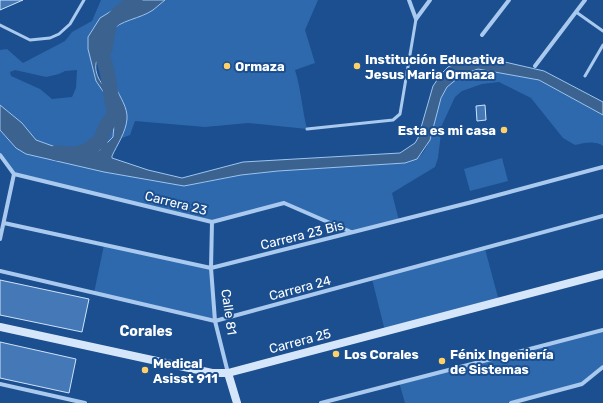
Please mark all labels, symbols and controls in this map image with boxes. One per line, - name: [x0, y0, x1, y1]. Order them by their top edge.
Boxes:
- place label: Institución Educativa Jesus Maria Ormaza: [365, 52, 504, 82]
- place label: Ormaza: [235, 59, 285, 74]
- marker: Ormaza: [222, 61, 232, 71]
- marker: Institución Educativa Jesus Maria Ormaza: [352, 61, 362, 71]
- place label: Esta es mi casa: [398, 123, 496, 138]
- marker: Esta es mi casa: [499, 125, 509, 135]
- street label: Carrera 23: [143, 188, 209, 218]
- street label: Carrera 23 Bis: [259, 217, 345, 253]
- street label: Carrera 24: [267, 273, 333, 303]
- street label: Calle 81: [218, 288, 240, 336]
- district label: Corales: [120, 323, 173, 340]
- street label: Carrera 25: [267, 325, 333, 356]
- place label: Los Corales: [344, 347, 419, 362]
- place label: Fénix Ingeniería de Sistemas: [450, 347, 554, 377]
- marker: Los Corales: [331, 349, 341, 359]
- place label: Medical Asisst 911: [153, 356, 218, 386]
- marker: Fénix Ingeniería de Sistemas: [437, 356, 447, 366]
- marker: Medical Asisst 911: [140, 365, 150, 375]

